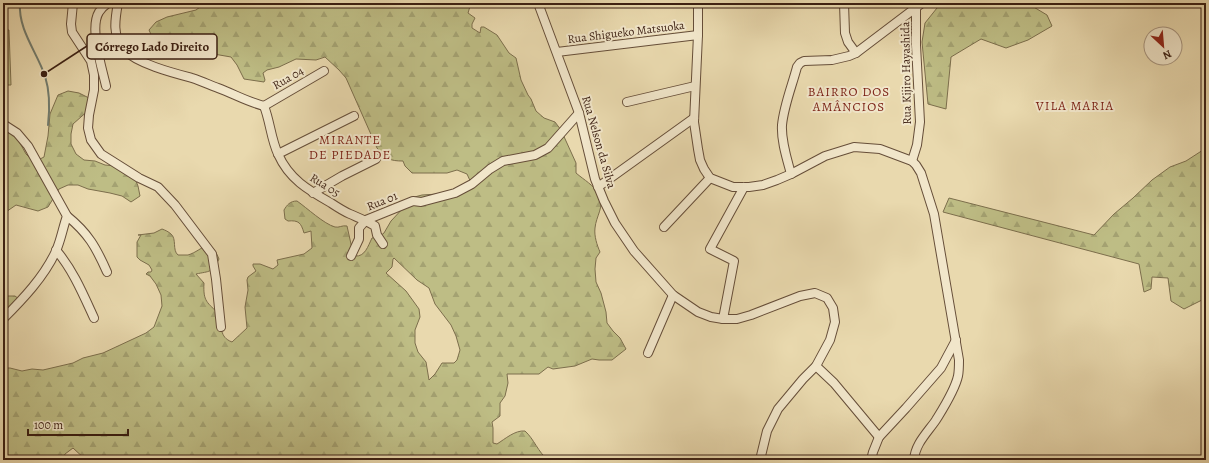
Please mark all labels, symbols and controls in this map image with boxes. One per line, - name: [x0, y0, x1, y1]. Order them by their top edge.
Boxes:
- street label: Rua Shigueko Matsuoka: [567, 17, 686, 47]
- street label: Rua Kijiro Hayashida: [897, 21, 915, 125]
- north arrow: [1143, 26, 1183, 66]
- callout: Córrego Lado Direito: [87, 34, 217, 59]
- text: Córrego Lado Direito: [95, 38, 209, 55]
- text: N: [1160, 46, 1174, 63]
- street label: Rua 04: [270, 62, 307, 93]
- district label: BAIRRO DOS AMÂNCIOS: [808, 83, 890, 115]
- street label: Rua Nelson da Silva: [578, 94, 620, 191]
- district label: VILA MARIA: [1035, 97, 1114, 114]
- district label: MIRANTE DE PIEDADE: [309, 131, 391, 163]
- street label: Rua 05: [307, 169, 343, 201]
- street label: Rua 01: [364, 188, 400, 214]
- scale bar: [28, 411, 128, 437]
- text: 100 m: [34, 417, 63, 433]

